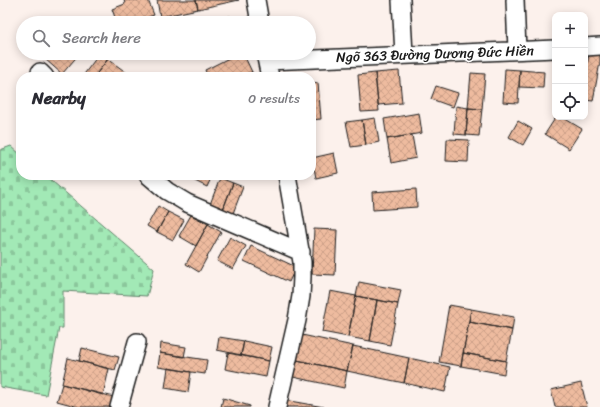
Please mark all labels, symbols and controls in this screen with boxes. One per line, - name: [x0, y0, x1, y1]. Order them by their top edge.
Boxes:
- map controls: [552, 12, 588, 120]
- button: +: [552, 12, 588, 48]
- search box: [16, 16, 316, 60]
- text: Search here: [62, 25, 141, 51]
- icon: search: [30, 27, 52, 49]
- street label: Ngõ 363 Đường Dương Đức Hiền: [336, 38, 535, 70]
- button: −: [552, 48, 588, 84]
- text: Nearby: [32, 83, 86, 113]
- button: locate: [552, 84, 588, 120]
- text: 0 results: [248, 87, 300, 110]

